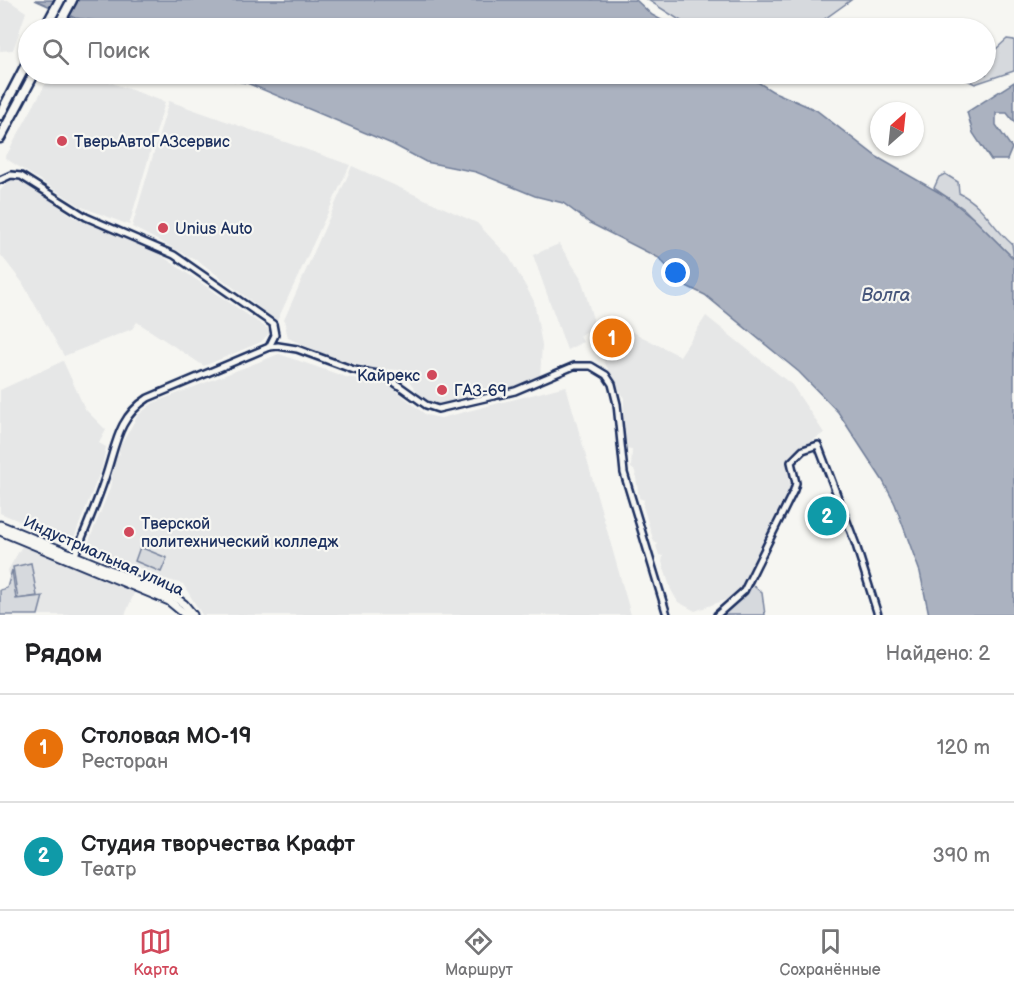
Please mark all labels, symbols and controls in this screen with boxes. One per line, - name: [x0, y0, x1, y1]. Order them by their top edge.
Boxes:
- search box: [18, 18, 996, 84]
- icon: search: [39, 35, 72, 68]
- text: Поиск: [87, 38, 150, 65]
- north arrow: [870, 102, 924, 156]
- place label: ТверьАвтоГАЗсервис: [74, 133, 230, 152]
- marker: ТверьАвтоГАЗсервис: [55, 134, 69, 148]
- place label: Unius Auto: [175, 220, 253, 239]
- marker: Unius Auto: [156, 221, 170, 235]
- your location: [661, 258, 690, 287]
- water label: Волга: [862, 285, 910, 306]
- pin: 1: [592, 316, 632, 360]
- place label: Кайрекс: [357, 367, 420, 386]
- marker: Кайрекс: [425, 368, 439, 382]
- place label: ГАЗ-69: [454, 382, 507, 401]
- marker: ГАЗ-69: [435, 383, 449, 397]
- pin: 2: [808, 494, 846, 538]
- street label: Индустриальная улица: [20, 512, 187, 601]
- place label: Тверской политехнический колледж: [141, 515, 339, 552]
- marker: Тверской политехнический колледж: [122, 525, 136, 539]
- text: Рядом: [24, 639, 102, 670]
- text: Найдено: 2: [886, 642, 990, 666]
- text: Столовая МО-19: [81, 723, 252, 750]
- text: 1: [39, 736, 48, 760]
- text: 120 m: [937, 736, 990, 760]
- text: Ресторан: [81, 750, 168, 774]
- text: Студия творчества Крафт: [81, 831, 355, 858]
- text: 2: [38, 844, 49, 868]
- text: 390 m: [932, 844, 990, 868]
- text: Театр: [81, 858, 136, 882]
- tab: Карта: [133, 925, 178, 980]
- tab: Маршрут: [445, 925, 513, 980]
- tab: Сохранённые: [780, 925, 881, 980]

